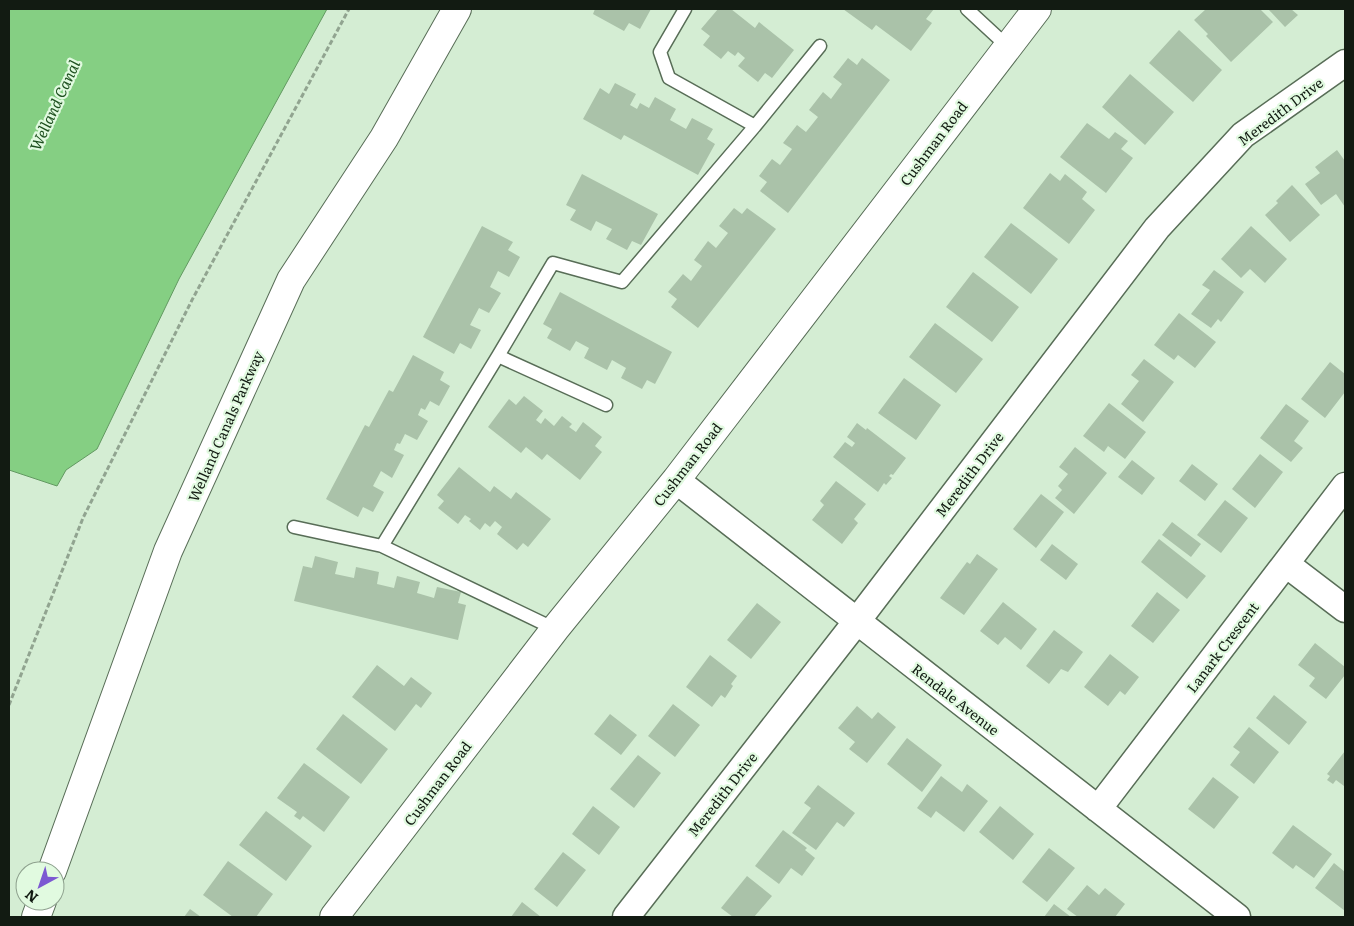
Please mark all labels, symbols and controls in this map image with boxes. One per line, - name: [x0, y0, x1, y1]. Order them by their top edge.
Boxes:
- water label: Welland Canal: [23, 55, 85, 154]
- street label: Meredith Drive: [1233, 72, 1327, 150]
- street label: Cushman Road: [895, 96, 972, 189]
- street label: Welland Canals Parkway: [183, 346, 268, 505]
- street label: Cushman Road: [648, 418, 726, 510]
- street label: Meredith Drive: [930, 427, 1008, 521]
- street label: Lanark Crescent: [1181, 597, 1263, 696]
- street label: Rendale Avenue: [908, 659, 1004, 739]
- street label: Cushman Road: [399, 736, 476, 829]
- street label: Meredith Drive: [683, 748, 761, 840]
- north arrow: [15, 861, 65, 911]
- text: N: [20, 885, 42, 908]

